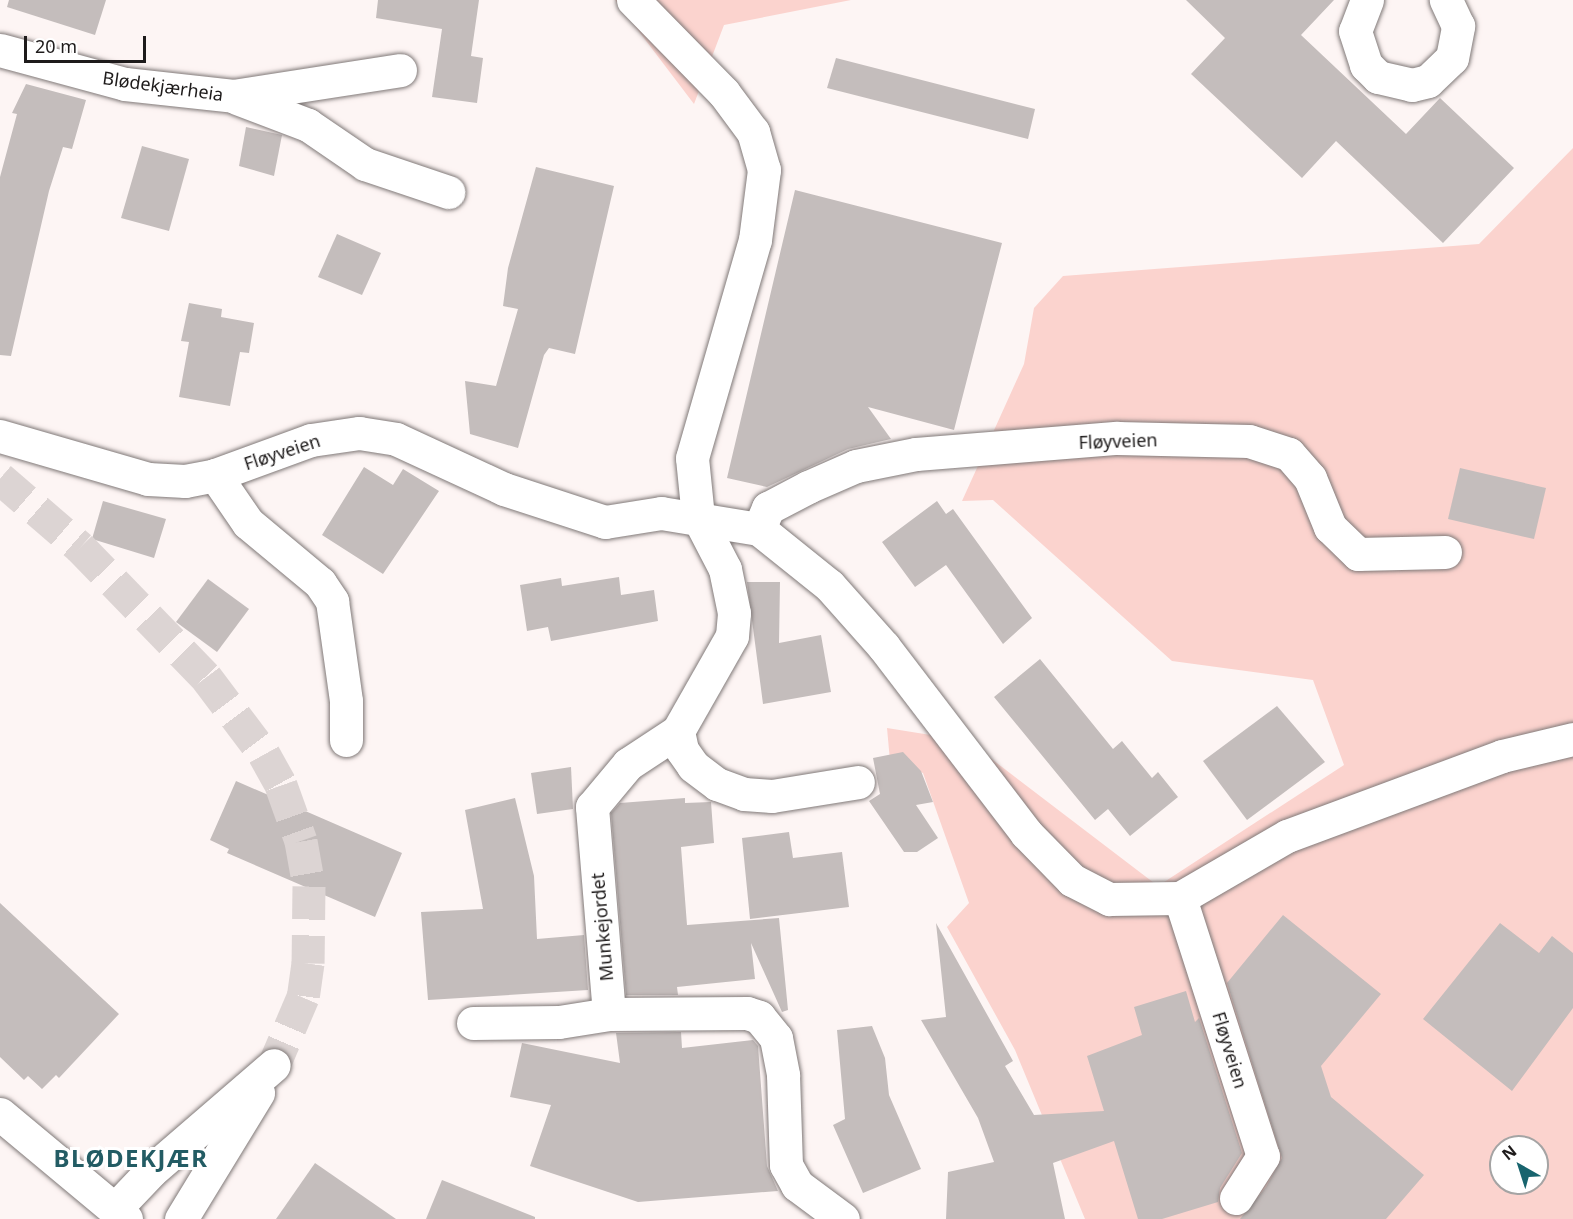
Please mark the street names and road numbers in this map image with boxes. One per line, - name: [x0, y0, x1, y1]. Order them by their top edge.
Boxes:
- street label: Blødekjærheia: [101, 67, 225, 105]
- street label: Fløyveien: [1078, 429, 1158, 453]
- street label: Fløyveien: [241, 430, 323, 474]
- street label: Munkejordet: [587, 872, 617, 982]
- street label: Fløyveien: [1208, 1009, 1252, 1091]

